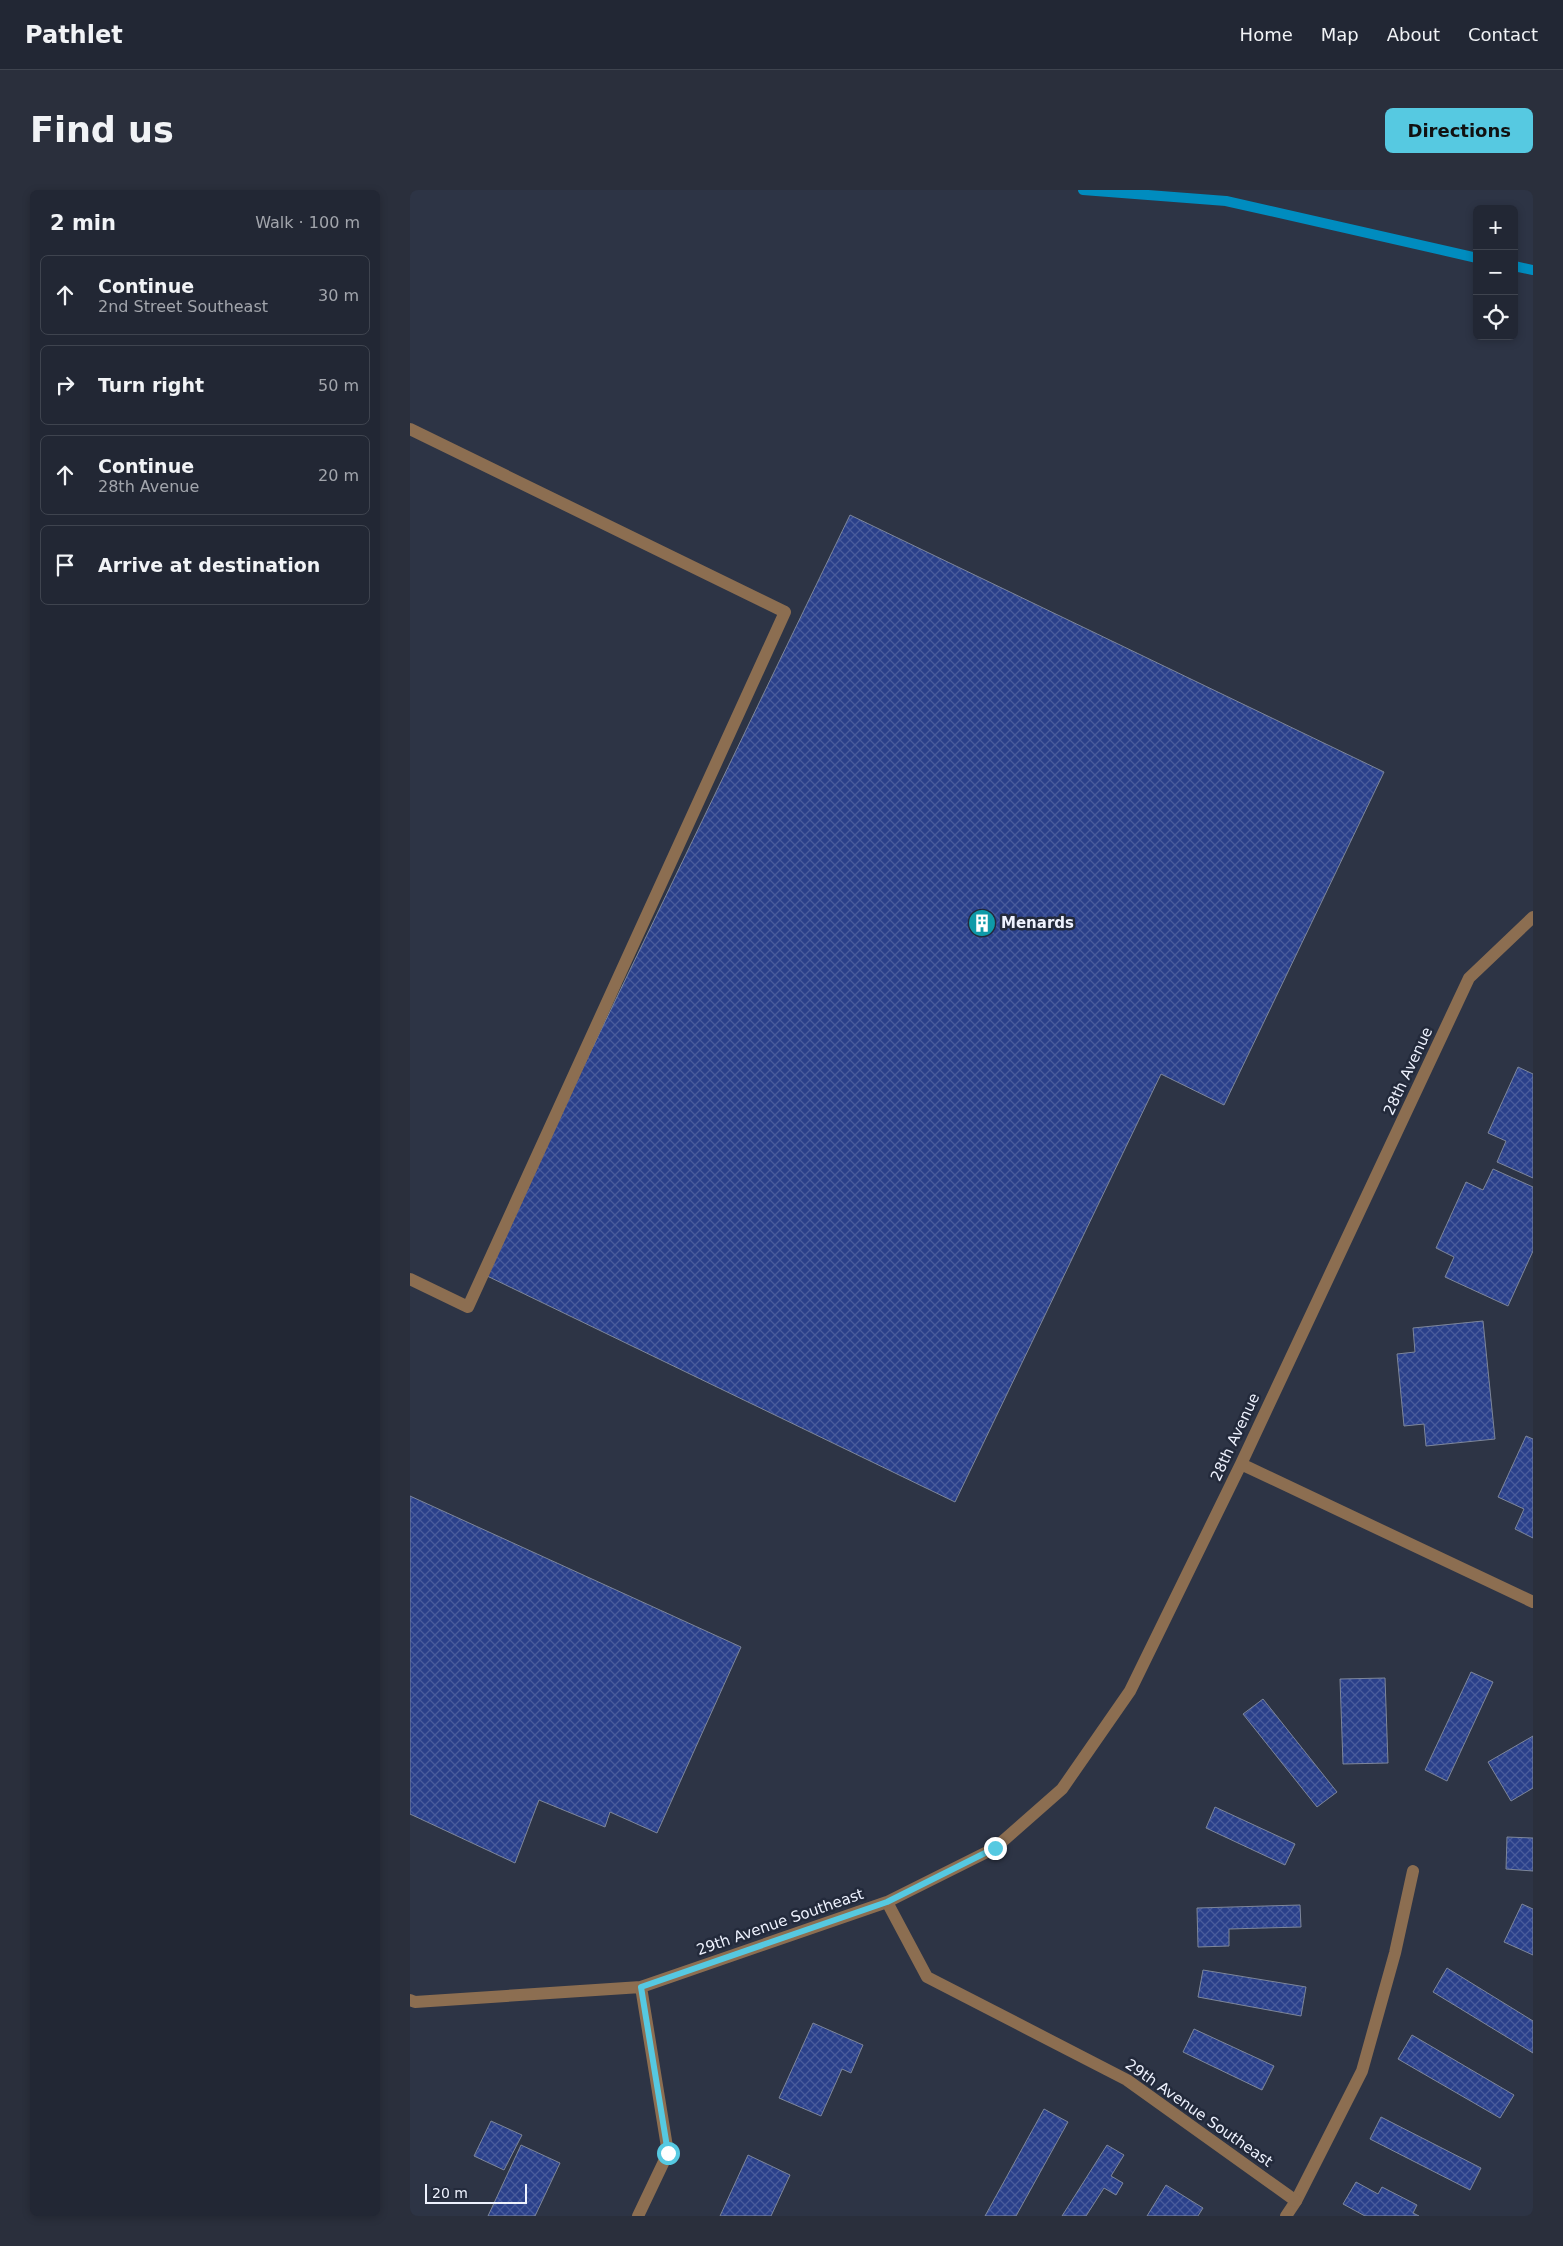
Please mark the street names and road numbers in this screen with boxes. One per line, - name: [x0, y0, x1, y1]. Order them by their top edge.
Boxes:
- street label: 28th Avenue: [1380, 1024, 1436, 1118]
- street label: 28th Avenue: [1207, 1390, 1263, 1484]
- street label: 29th Avenue Southeast: [694, 1885, 866, 1959]
- street label: 29th Avenue Southeast: [1122, 2055, 1276, 2171]

